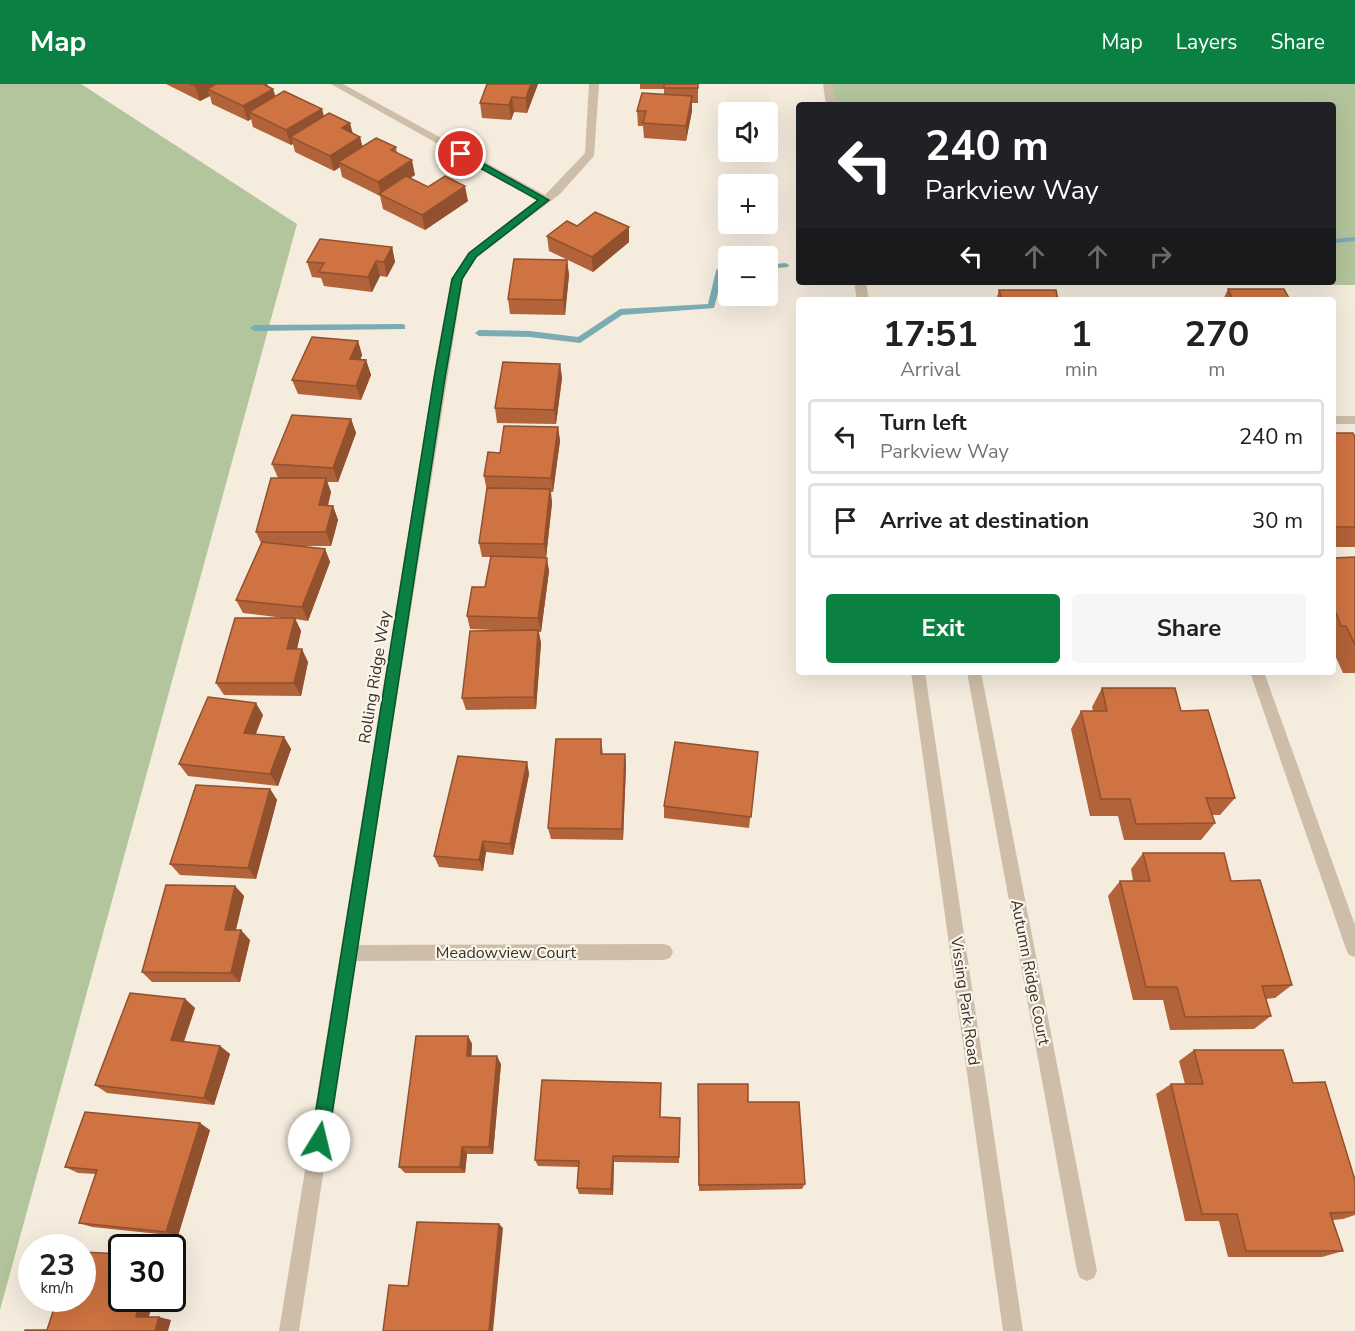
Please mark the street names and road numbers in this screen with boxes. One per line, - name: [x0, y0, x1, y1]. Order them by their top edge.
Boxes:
- street label: Rolling Ridge Way: [354, 608, 396, 745]
- street label: Autumn Ridge Court: [1005, 898, 1055, 1047]
- street label: Vissing Park Road: [945, 934, 985, 1067]
- street label: Meadowview Court: [436, 942, 577, 964]

